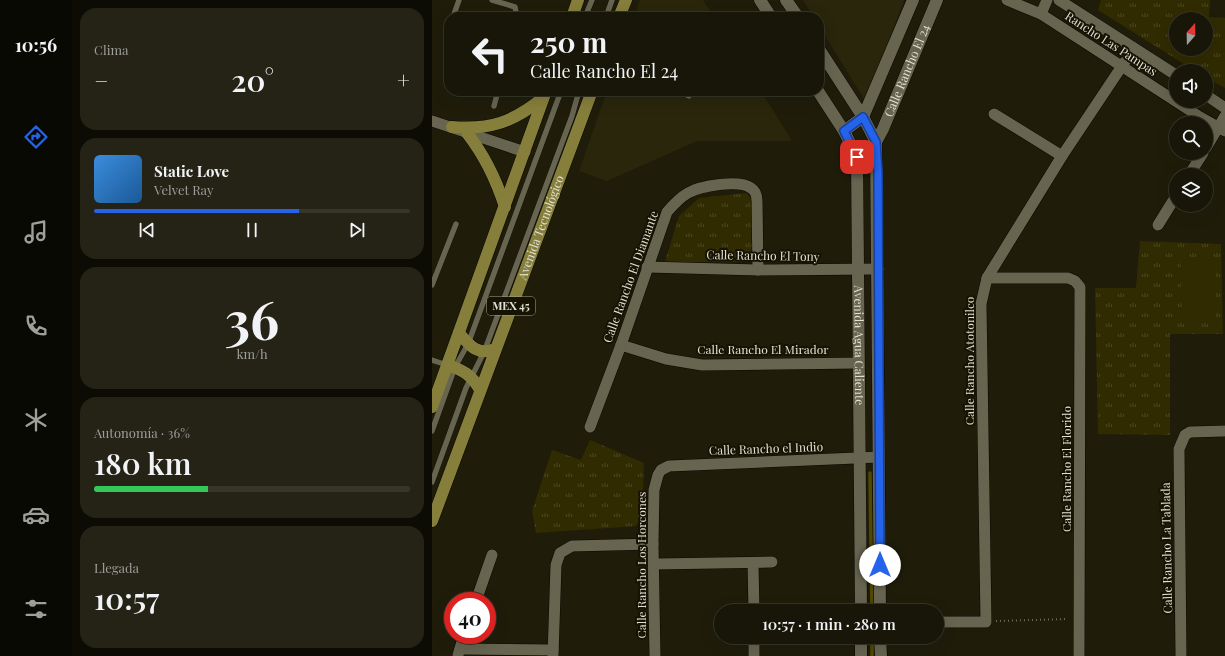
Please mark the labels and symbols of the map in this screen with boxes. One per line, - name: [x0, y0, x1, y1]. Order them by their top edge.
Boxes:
- street label: Rancho Las Pampas: [1062, 7, 1161, 79]
- north arrow: [1169, 12, 1213, 56]
- street label: Calle Rancho El 24: [880, 22, 933, 119]
- pin: [840, 140, 874, 174]
- street label: Avenida Tecnológico: [513, 172, 567, 283]
- street label: Calle Rancho El Diamante: [599, 208, 661, 345]
- street label: Calle Rancho El Tony: [706, 246, 820, 264]
- street label: Avenida Agua Caliente: [851, 284, 868, 405]
- street label: Calle Rancho Atotonilco: [961, 296, 977, 425]
- road number: MEX 45: [487, 297, 535, 315]
- street label: Calle Rancho El Mirador: [697, 341, 829, 357]
- street label: Calle Rancho El Florido: [1058, 405, 1074, 532]
- street label: Calle Rancho el Indio: [709, 438, 824, 458]
- street label: Calle Rancho La Tablada: [1157, 482, 1175, 614]
- street label: Calle Rancho Los Horcones: [633, 492, 649, 638]
- position arrow: [859, 544, 901, 586]
- speed limit sign: 40: [444, 592, 496, 644]

